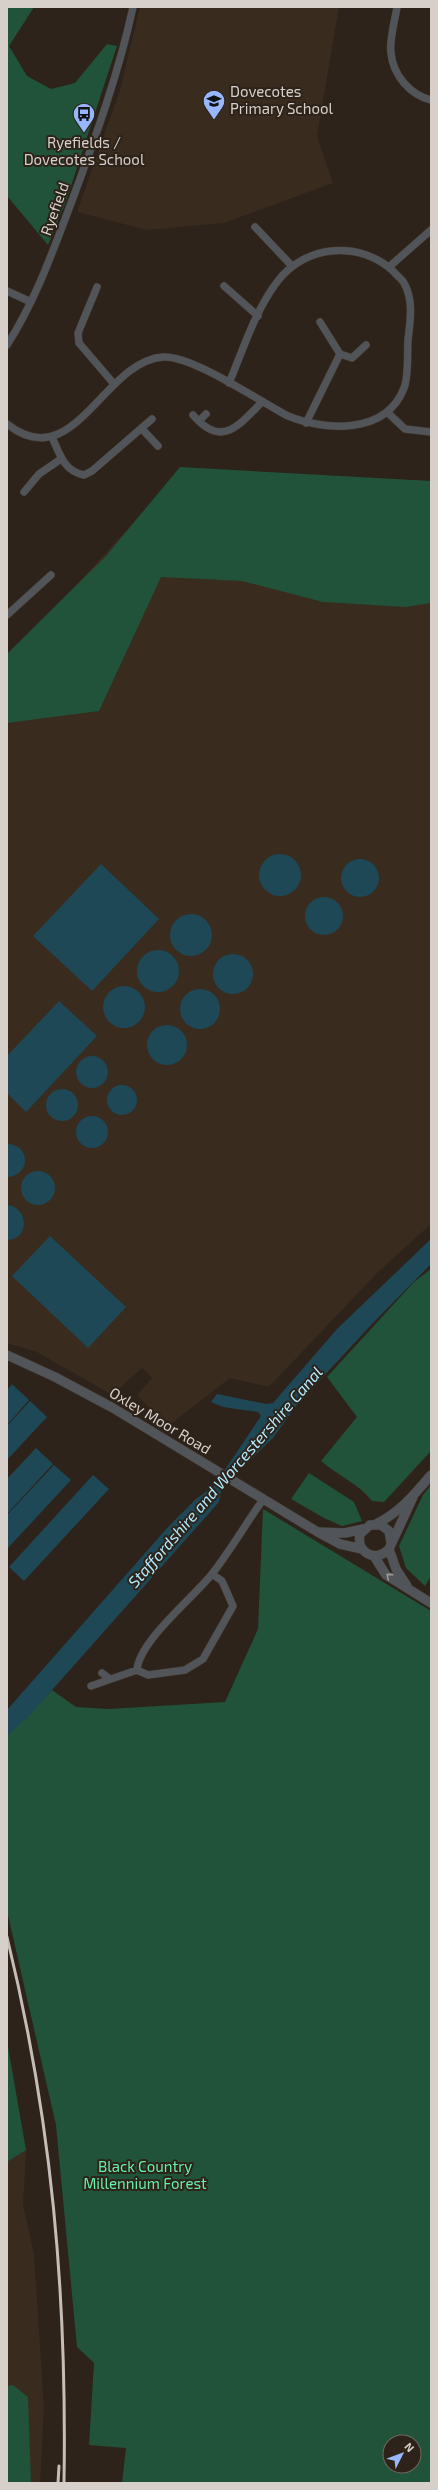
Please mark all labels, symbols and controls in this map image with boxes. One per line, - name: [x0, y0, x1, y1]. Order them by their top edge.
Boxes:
- place label: Dovecotes Primary School: [230, 82, 333, 117]
- school or university icon: Dovecotes Primary School: [201, 88, 227, 121]
- bus stop icon: Ryefields / Dovecotes School: [71, 101, 97, 134]
- place label: Ryefields / Dovecotes School: [24, 133, 145, 168]
- street label: Ryefield: [36, 180, 72, 238]
- water label: Staffordshire and Worcestershire Canal: [123, 1362, 326, 1591]
- street label: Oxley Moor Road: [107, 1383, 215, 1458]
- one-way arrow: [386, 1573, 393, 1580]
- park label: Black Country Millennium Forest: [83, 2157, 207, 2192]
- north arrow: [382, 2434, 422, 2474]
- text: N: [402, 2440, 417, 2454]

